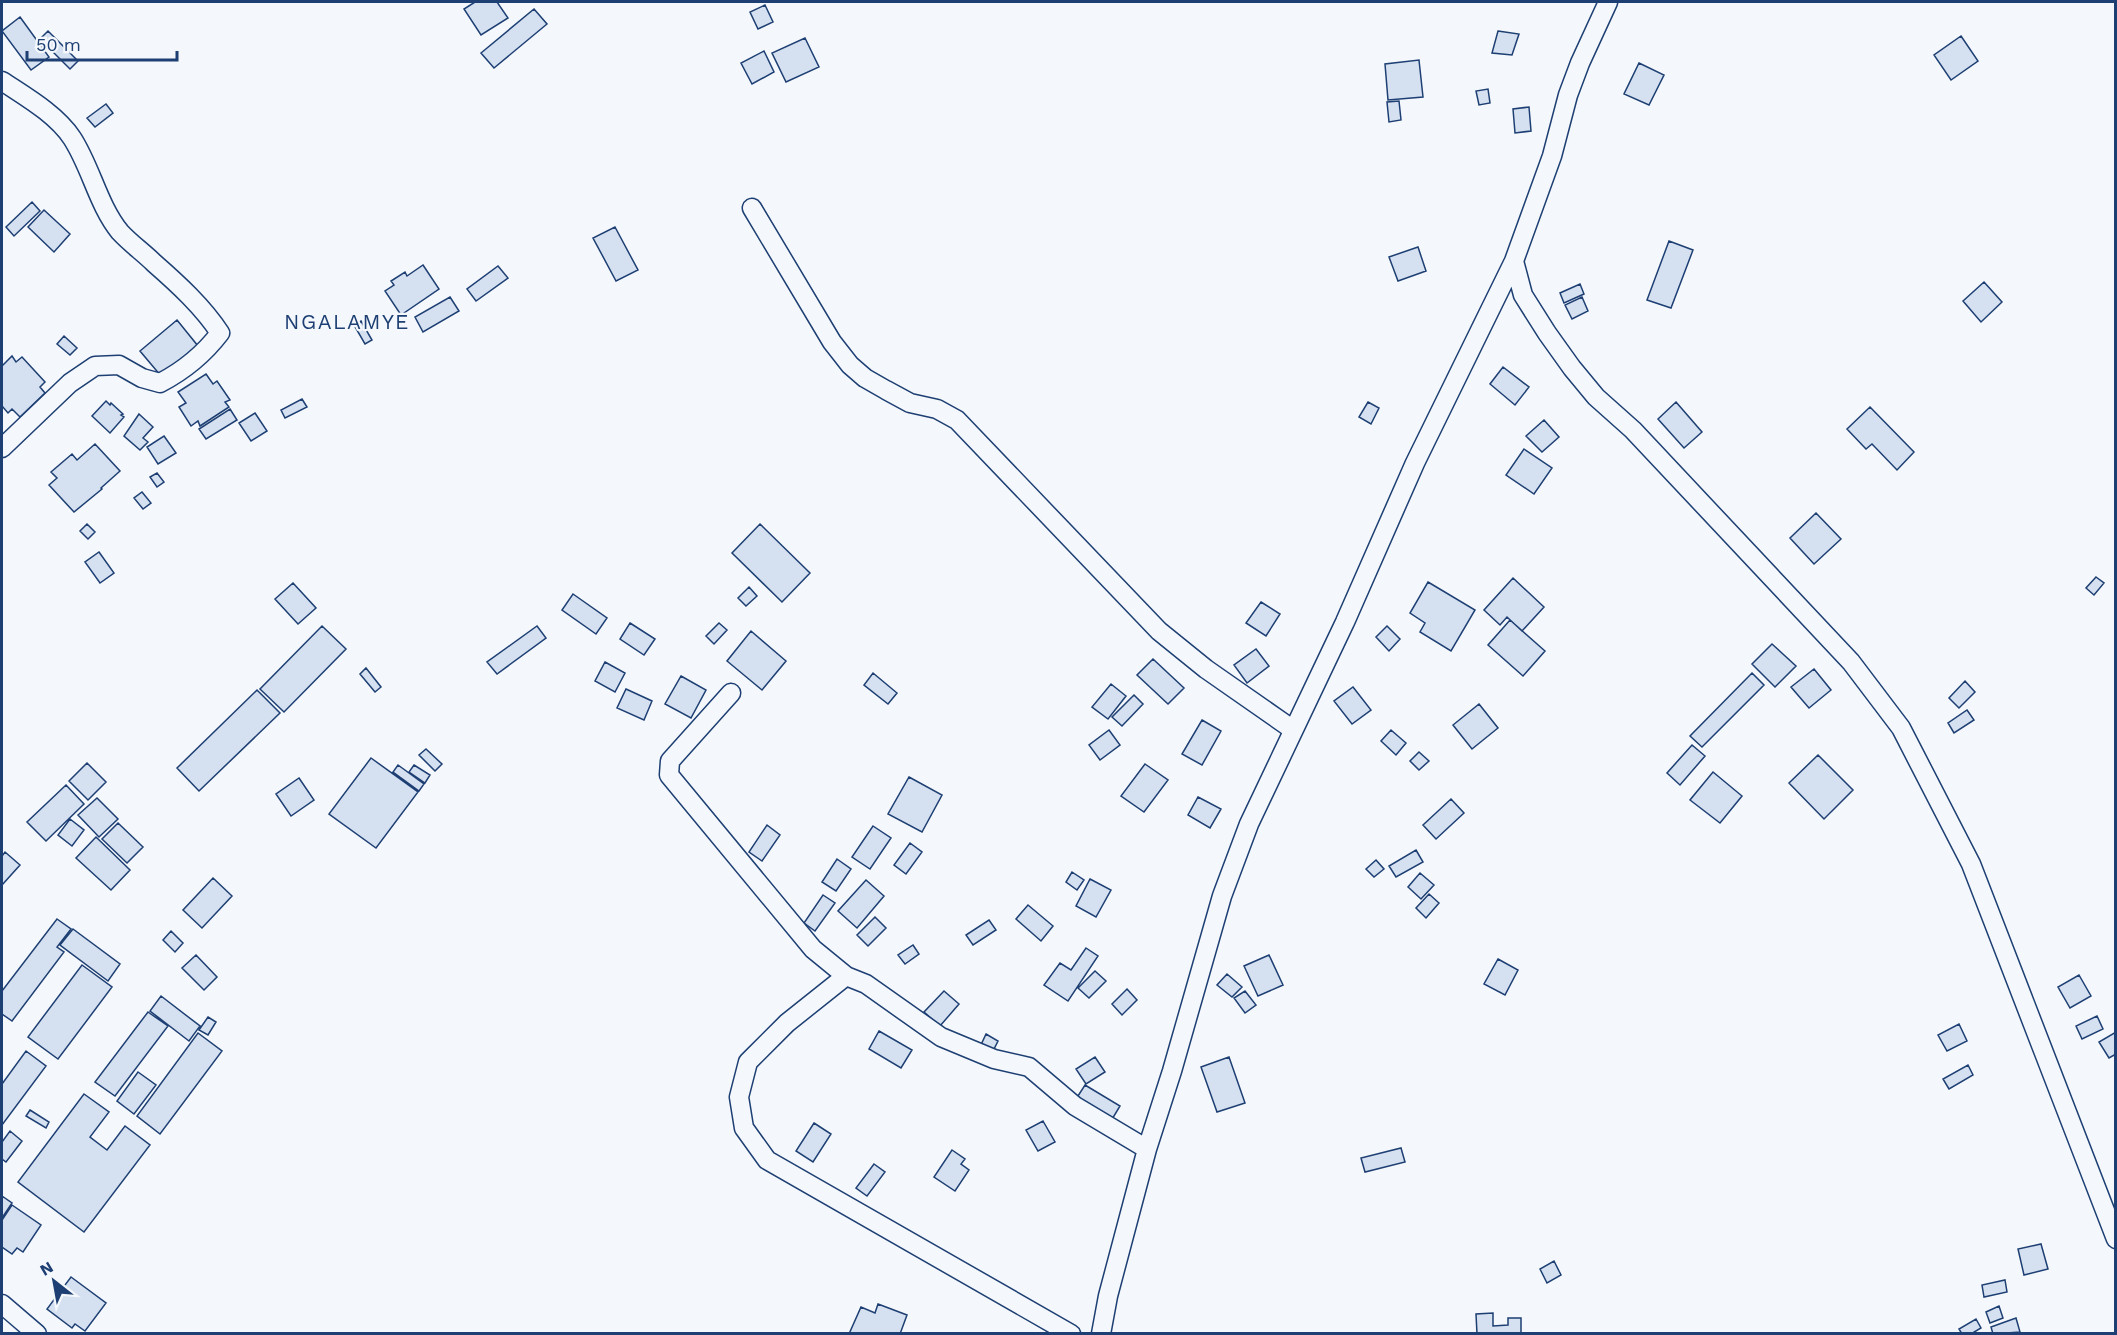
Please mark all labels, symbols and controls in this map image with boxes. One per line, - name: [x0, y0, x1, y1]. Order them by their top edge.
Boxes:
- scale bar: [27, 24, 177, 62]
- text: 50 m: [36, 34, 81, 55]
- district label: NGALAMYE: [284, 309, 410, 334]
- north arrow: [24, 1251, 84, 1311]
- text: N: [37, 1257, 57, 1280]

